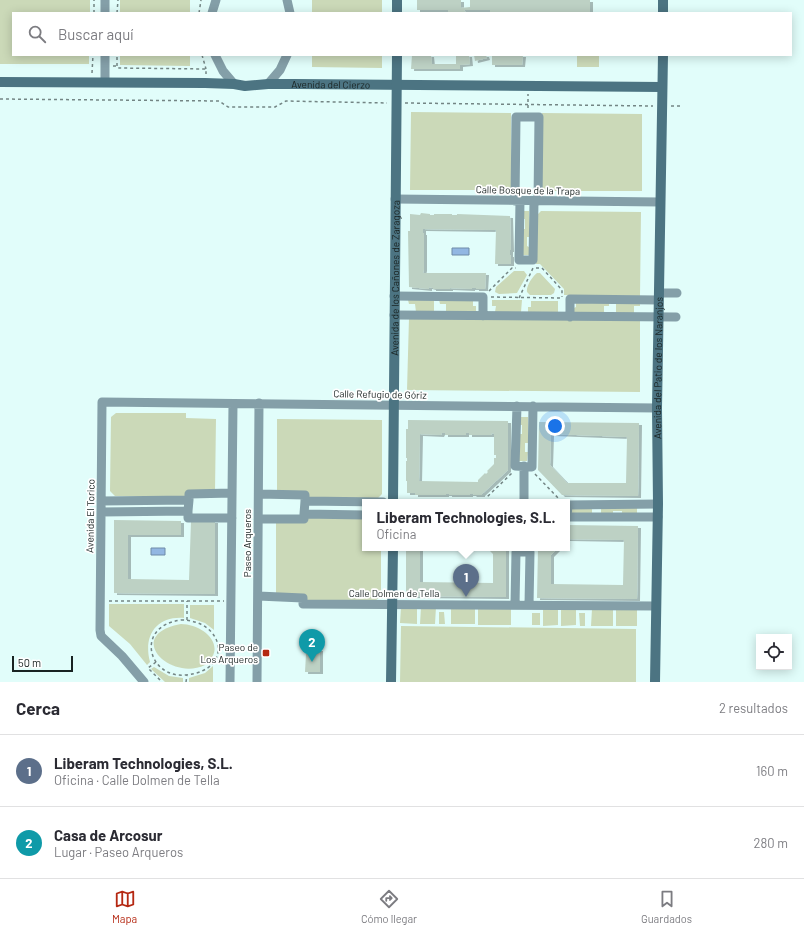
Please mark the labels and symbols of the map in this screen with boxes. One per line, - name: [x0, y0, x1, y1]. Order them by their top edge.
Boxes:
- street label: Avenida del Cierzo: [291, 78, 370, 91]
- street label: Calle Bosque de la Trapa: [476, 183, 580, 197]
- street label: Avenida de los Cañones de Zaragoza: [388, 200, 402, 356]
- street label: Avenida del Patio de los Naranjos: [651, 297, 665, 439]
- street label: Calle Refugio de Góriz: [333, 387, 427, 401]
- your location: [545, 416, 565, 436]
- street label: Avenida El Torico: [83, 479, 97, 553]
- street label: Paseo Arqueros: [241, 509, 253, 577]
- pin: 1: [453, 564, 479, 597]
- street label: Calle Dolmen de Tella: [349, 587, 439, 599]
- pin: 2: [299, 629, 325, 662]
- place label: Paseo de Los Arqueros: [200, 641, 258, 665]
- marker: Paseo de Los Arqueros: [261, 648, 271, 658]
- scale bar: [12, 654, 73, 673]

